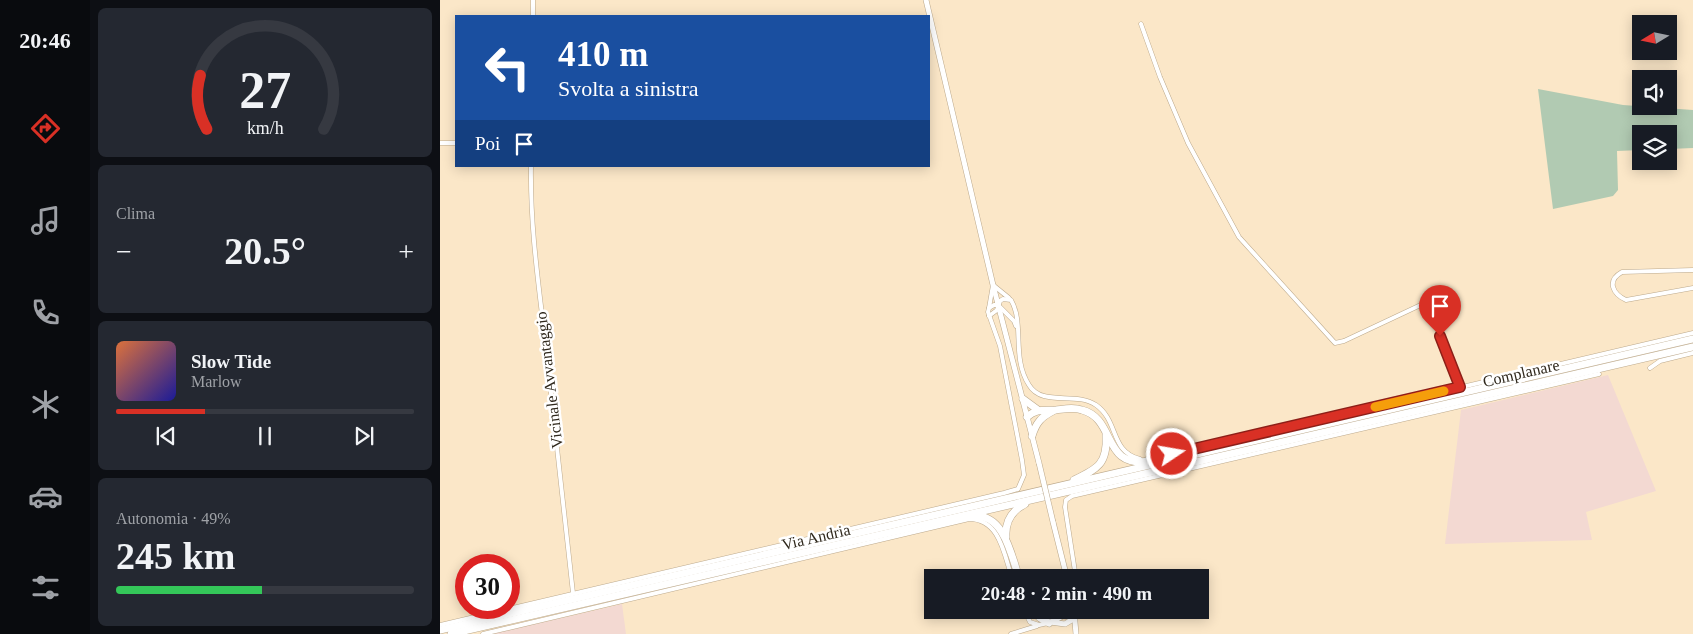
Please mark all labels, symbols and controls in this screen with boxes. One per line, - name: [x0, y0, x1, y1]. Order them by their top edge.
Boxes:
- north arrow: [1632, 15, 1678, 60]
- map controls: [1632, 15, 1677, 170]
- text: 20:46: [19, 28, 71, 53]
- icon: left: [475, 35, 540, 100]
- text: 410 m: [558, 35, 648, 74]
- text: 27: [239, 62, 291, 119]
- button: sound: [1632, 70, 1677, 115]
- text: Svolta a sinistra: [558, 76, 699, 101]
- icon: directions: [28, 111, 63, 146]
- text: km/h: [247, 118, 283, 138]
- button: layers: [1632, 125, 1677, 170]
- icon: arrive: [510, 130, 538, 158]
- text: Poi: [475, 133, 500, 154]
- icon: music: [28, 203, 63, 238]
- text: Clima: [116, 205, 155, 222]
- text: 20.5°: [224, 230, 306, 272]
- text: −: [116, 236, 132, 267]
- text: +: [398, 236, 414, 267]
- pin: [1419, 285, 1461, 336]
- icon: arrive: [1426, 292, 1454, 320]
- icon: phone: [28, 295, 63, 330]
- street label: Vicinale Avvantaggio: [532, 310, 567, 449]
- text: Slow Tide: [191, 351, 271, 372]
- street label: Complanare: [1481, 356, 1561, 391]
- text: Marlow: [191, 373, 242, 390]
- icon: climate: [28, 387, 63, 422]
- icon: previous: [152, 422, 180, 450]
- icon: pause: [251, 422, 279, 450]
- icon: next: [350, 422, 378, 450]
- position arrow: [1145, 427, 1197, 479]
- icon: car: [28, 479, 63, 514]
- text: Autonomia · 49%: [116, 510, 231, 527]
- street label: Via Andria: [780, 521, 852, 553]
- text: 245 km: [116, 535, 235, 577]
- speed limit sign: 30: [455, 554, 520, 619]
- icon: filters: [28, 570, 63, 605]
- text: 20:48 · 2 min · 490 m: [981, 583, 1152, 604]

